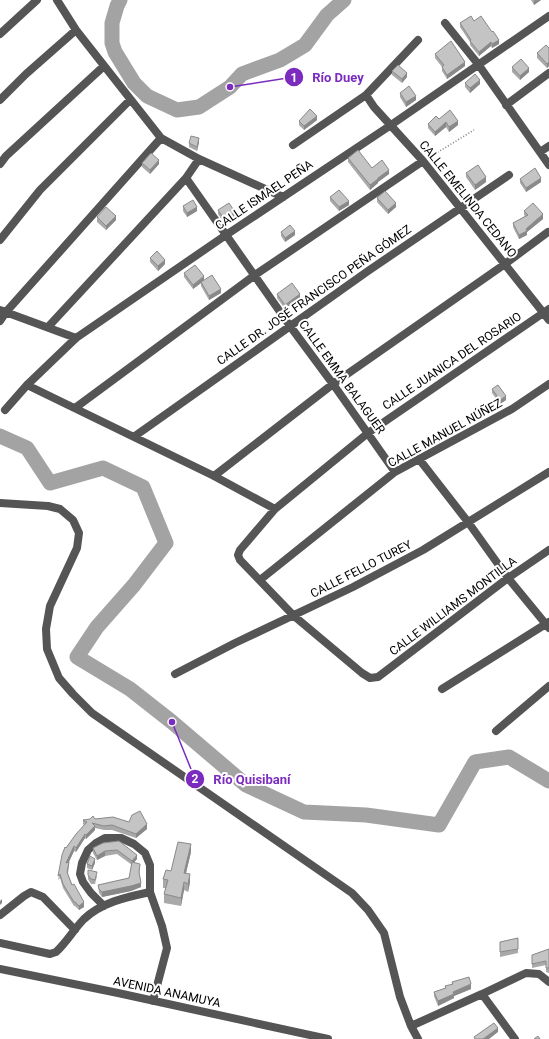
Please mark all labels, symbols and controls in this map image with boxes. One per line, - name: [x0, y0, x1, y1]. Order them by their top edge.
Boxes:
- callout: Río Duey: [284, 65, 372, 90]
- text: Río Duey: [312, 70, 364, 85]
- text: 1: [291, 71, 297, 85]
- street label: CALLE EMELINDA CEDANO: [417, 138, 519, 260]
- street label: CALLE ISMAEL PEÑA: [212, 155, 315, 233]
- street label: CALLE DR. JOSÉ FRANCISCO PEÑA GÓMEZ: [213, 221, 414, 368]
- street label: CALLE JUANICA DEL ROSARIO: [380, 309, 524, 413]
- street label: CALLE EMMA BALAGUER: [296, 318, 388, 437]
- street label: CALLE MANUEL NÚÑEZ: [385, 394, 504, 470]
- street label: CALLE FELLO TUREY: [308, 537, 415, 601]
- street label: CALLE WILLIAMS MONTILLA: [387, 554, 519, 658]
- callout: Río Quisibaní: [185, 767, 299, 792]
- text: 2: [192, 772, 199, 786]
- text: Río Quisibaní: [213, 772, 292, 787]
- street label: AVENIDA ANAMUYA: [112, 974, 222, 1010]

